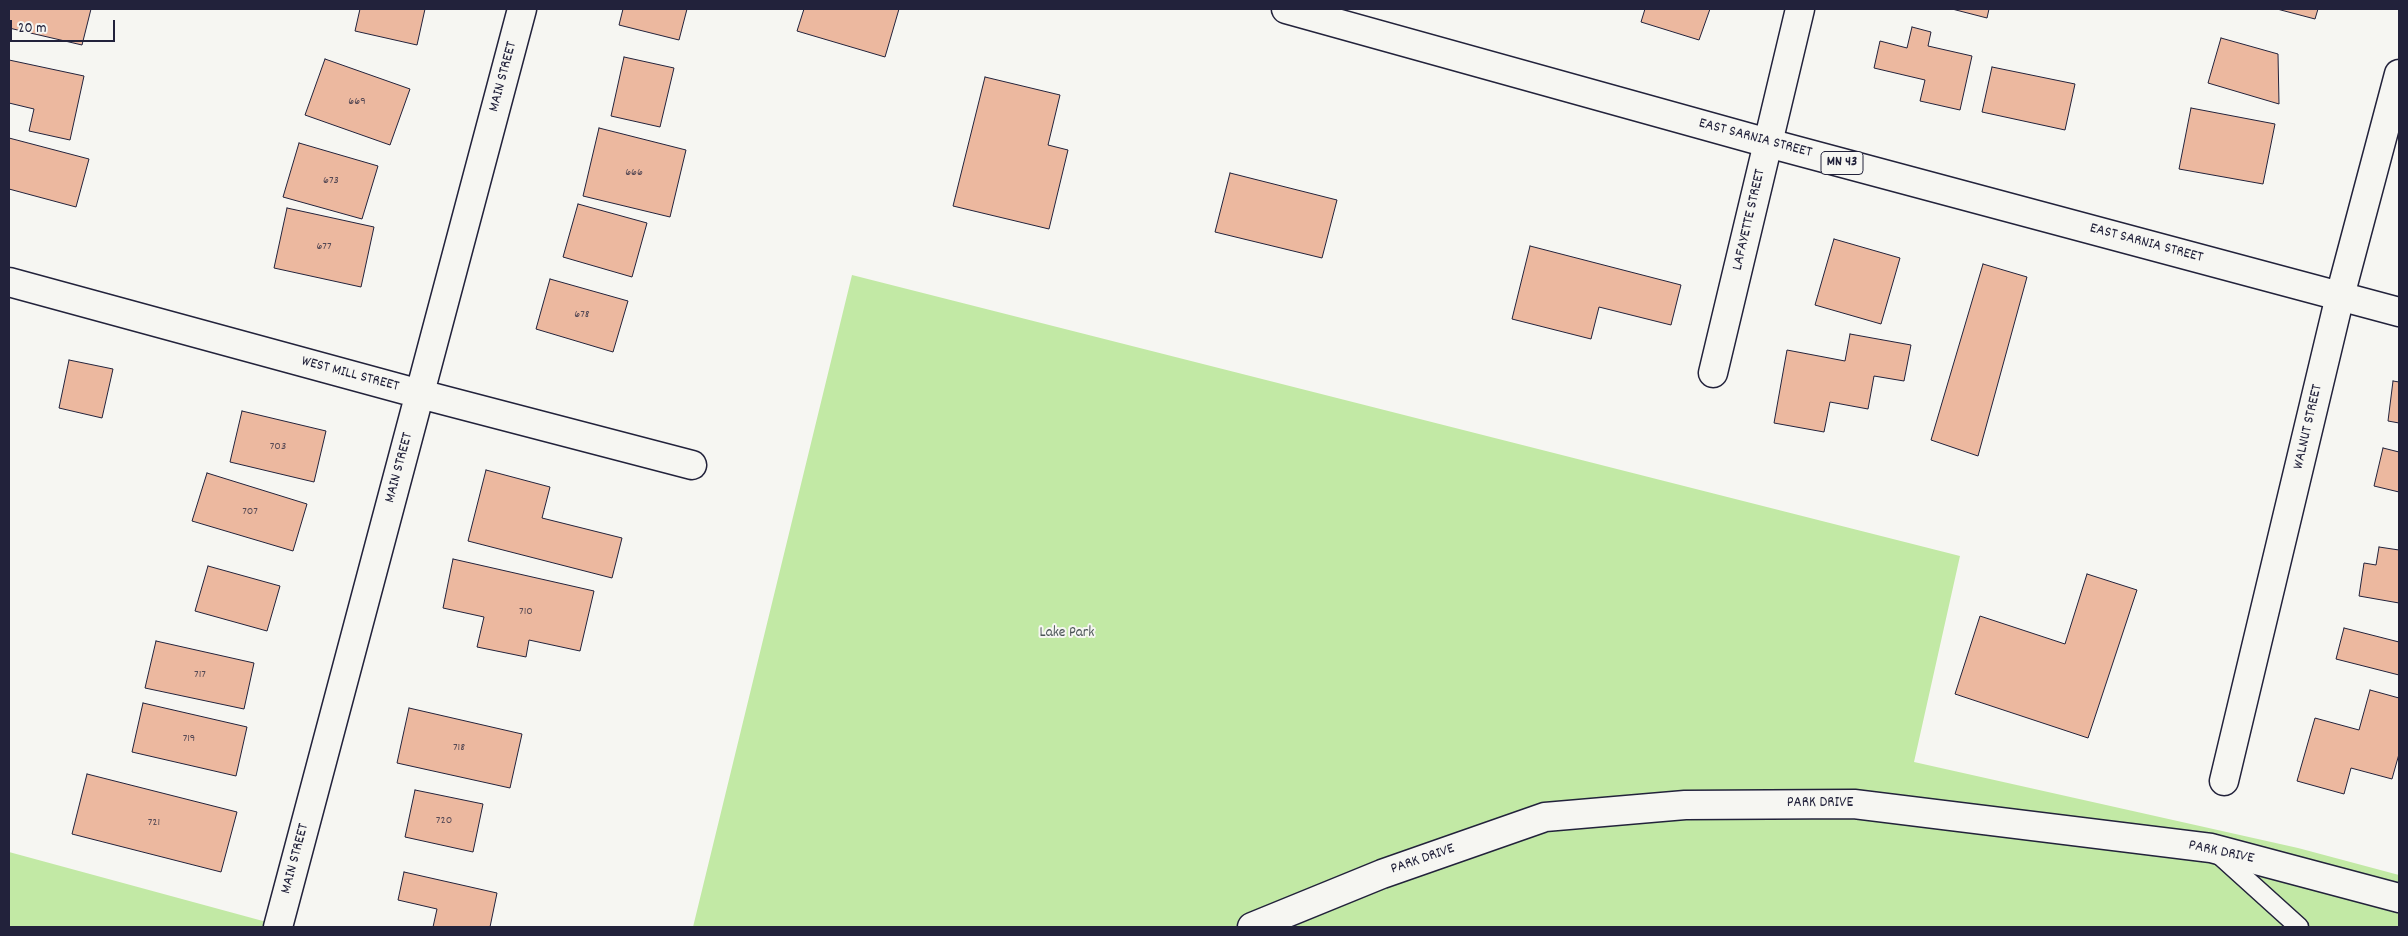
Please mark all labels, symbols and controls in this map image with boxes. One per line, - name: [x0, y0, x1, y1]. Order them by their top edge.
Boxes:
- scale bar: [12, 10, 118, 42]
- text: 20 m: [18, 18, 46, 40]
- street label: MAIN STREET: [486, 40, 522, 114]
- house number: 669: [348, 95, 366, 109]
- street label: EAST SARNIA STREET: [1696, 115, 1814, 163]
- road number: MN 43: [1821, 152, 1863, 174]
- house number: 666: [625, 166, 643, 180]
- street label: LAFAYETTE STREET: [1730, 168, 1770, 272]
- house number: 673: [323, 174, 339, 188]
- street label: EAST SARNIA STREET: [2087, 220, 2205, 268]
- house number: 677: [316, 240, 332, 254]
- house number: 678: [574, 308, 590, 322]
- street label: WEST MILL STREET: [299, 353, 401, 397]
- street label: WALNUT STREET: [2290, 383, 2328, 471]
- street label: MAIN STREET: [382, 431, 418, 505]
- house number: 703: [270, 440, 286, 454]
- house number: 707: [242, 505, 258, 519]
- house number: 710: [519, 605, 533, 619]
- park label: Lake Park: [1040, 625, 1094, 643]
- house number: 717: [194, 668, 206, 682]
- house number: 719: [183, 732, 195, 746]
- house number: 718: [453, 741, 465, 755]
- street label: PARK DRIVE: [1787, 795, 1853, 813]
- house number: 720: [436, 814, 452, 828]
- house number: 721: [148, 816, 160, 830]
- street label: MAIN STREET: [278, 822, 314, 896]
- street label: PARK DRIVE: [2187, 837, 2255, 869]
- street label: PARK DRIVE: [1389, 841, 1457, 879]

